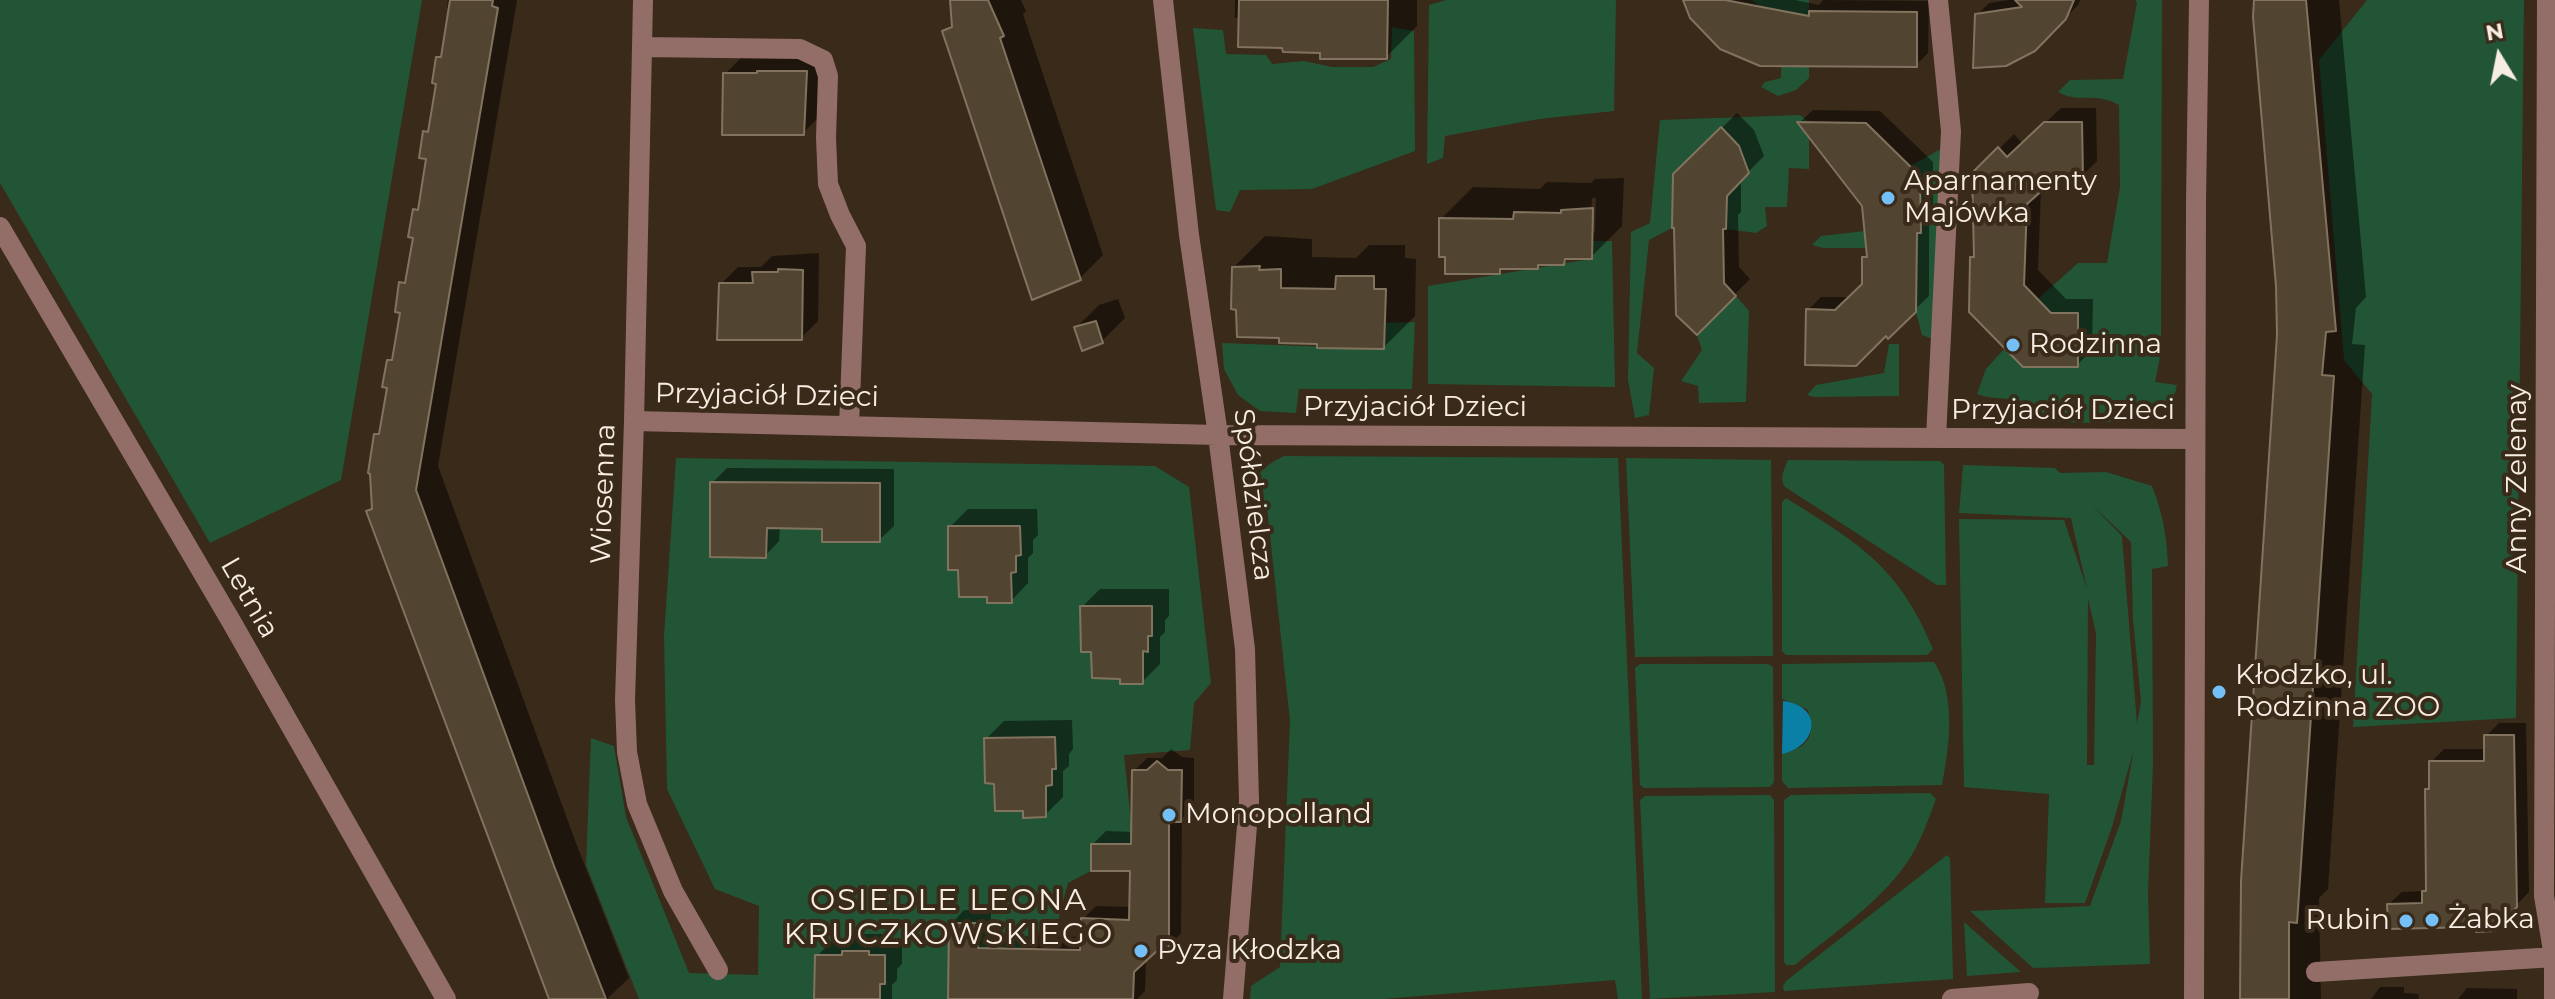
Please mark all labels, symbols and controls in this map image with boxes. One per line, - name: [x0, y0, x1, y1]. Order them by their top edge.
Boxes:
- north arrow: [2459, 16, 2539, 96]
- text: N: [2484, 17, 2506, 47]
- place label: Aparnamenty Majówka: [1904, 165, 2097, 231]
- marker: Aparnamenty Majówka: [1879, 189, 1897, 207]
- place label: Rodzinna: [2029, 328, 2162, 362]
- marker: Rodzinna: [2004, 336, 2022, 354]
- street label: Przyjaciół Dzieci: [655, 377, 879, 415]
- street label: Anny Zelenay: [2501, 384, 2535, 574]
- street label: Przyjaciół Dzieci: [1303, 391, 1527, 425]
- street label: Przyjaciół Dzieci: [1951, 394, 2175, 428]
- street label: Spółdzielcza: [1226, 407, 1280, 583]
- street label: Wiosenna: [585, 423, 623, 565]
- street label: Letnia: [213, 552, 285, 644]
- place label: Kłodzko, ul. Rodzinna ZOO: [2235, 659, 2440, 725]
- marker: Kłodzko, ul. Rodzinna ZOO: [2210, 683, 2228, 701]
- place label: Monopolland: [1185, 798, 1372, 832]
- marker: Monopolland: [1160, 806, 1178, 824]
- district label: OSIEDLE LEONA KRUCZKOWSKIEGO: [784, 883, 1114, 954]
- place label: Żabka: [2448, 903, 2535, 937]
- place label: Rubin: [2305, 904, 2390, 938]
- marker: Żabka: [2423, 911, 2441, 929]
- marker: Rubin: [2397, 912, 2415, 930]
- place label: Pyza Kłodzka: [1157, 934, 1342, 968]
- marker: Pyza Kłodzka: [1132, 942, 1150, 960]

